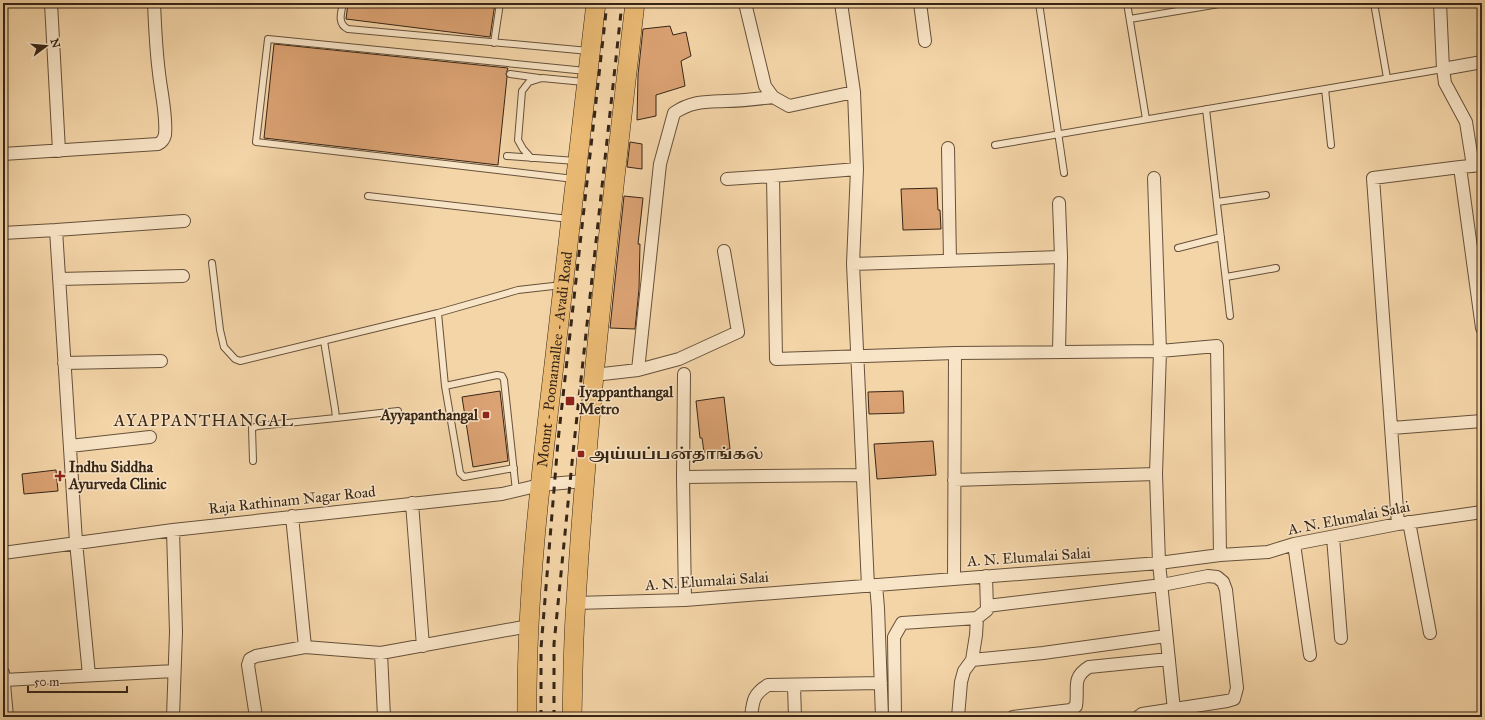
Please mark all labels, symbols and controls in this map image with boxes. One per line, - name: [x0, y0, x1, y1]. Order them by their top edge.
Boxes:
- north arrow: [26, 26, 66, 66]
- text: N: [48, 37, 63, 50]
- street label: Mount - Poonamallee - Avadi Road: [533, 250, 576, 468]
- place label: Iyappanthangal Metro: [579, 383, 674, 418]
- marker: Iyappanthangal Metro: [564, 395, 576, 407]
- place label: Ayyapanthangal: [380, 406, 479, 425]
- district label: AYAPPANTHANGAL: [113, 410, 294, 431]
- marker: Ayyapanthangal: [481, 410, 491, 420]
- place label: அய்யப்பன்தாங்கல்: [589, 445, 763, 463]
- marker: அய்யப்பன்தாங்கல்: [576, 449, 586, 459]
- place label: Indhu Siddha Ayurveda Clinic: [68, 458, 167, 494]
- marker: Indhu Siddha Ayurveda Clinic: [54, 470, 66, 482]
- street label: Raja Rathinam Nagar Road: [208, 482, 377, 518]
- street label: A. N. Elumalai Salai: [1285, 497, 1412, 539]
- street label: A. N. Elumalai Salai: [966, 544, 1092, 570]
- street label: A. N. Elumalai Salai: [644, 568, 770, 594]
- scale bar: [28, 668, 127, 694]
- text: 50 m: [34, 675, 59, 689]

